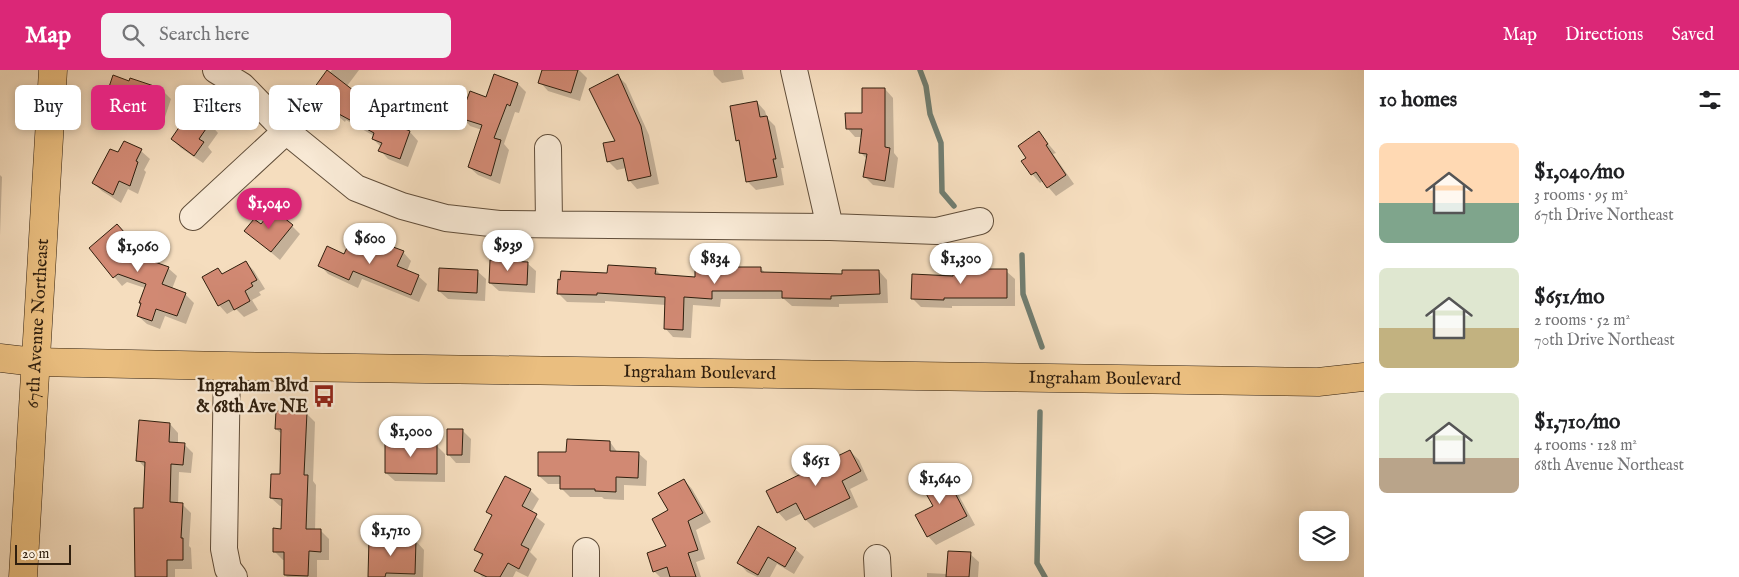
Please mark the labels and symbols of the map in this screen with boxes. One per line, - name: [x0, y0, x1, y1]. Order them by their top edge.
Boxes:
- pin: $1,040: [228, 188, 310, 230]
- pin: $600: [340, 222, 400, 265]
- pin: $1,060: [97, 230, 179, 273]
- pin: $939: [478, 230, 538, 272]
- street label: 67th Avenue Northeast: [21, 238, 55, 409]
- pin: $834: [685, 242, 745, 285]
- pin: $1,300: [920, 242, 1002, 285]
- street label: Ingraham Boulevard: [623, 360, 777, 386]
- street label: Ingraham Boulevard: [1028, 366, 1182, 391]
- place label: Ingraham Blvd & 68th Ave NE: [196, 375, 309, 419]
- bus stop icon: Ingraham Blvd & 68th Ave NE: [311, 383, 337, 409]
- pin: $1,000: [370, 416, 452, 458]
- pin: $651: [786, 444, 846, 487]
- pin: $1,640: [899, 462, 981, 505]
- pin: $1,710: [350, 514, 432, 557]
- scale bar: [15, 542, 71, 565]

